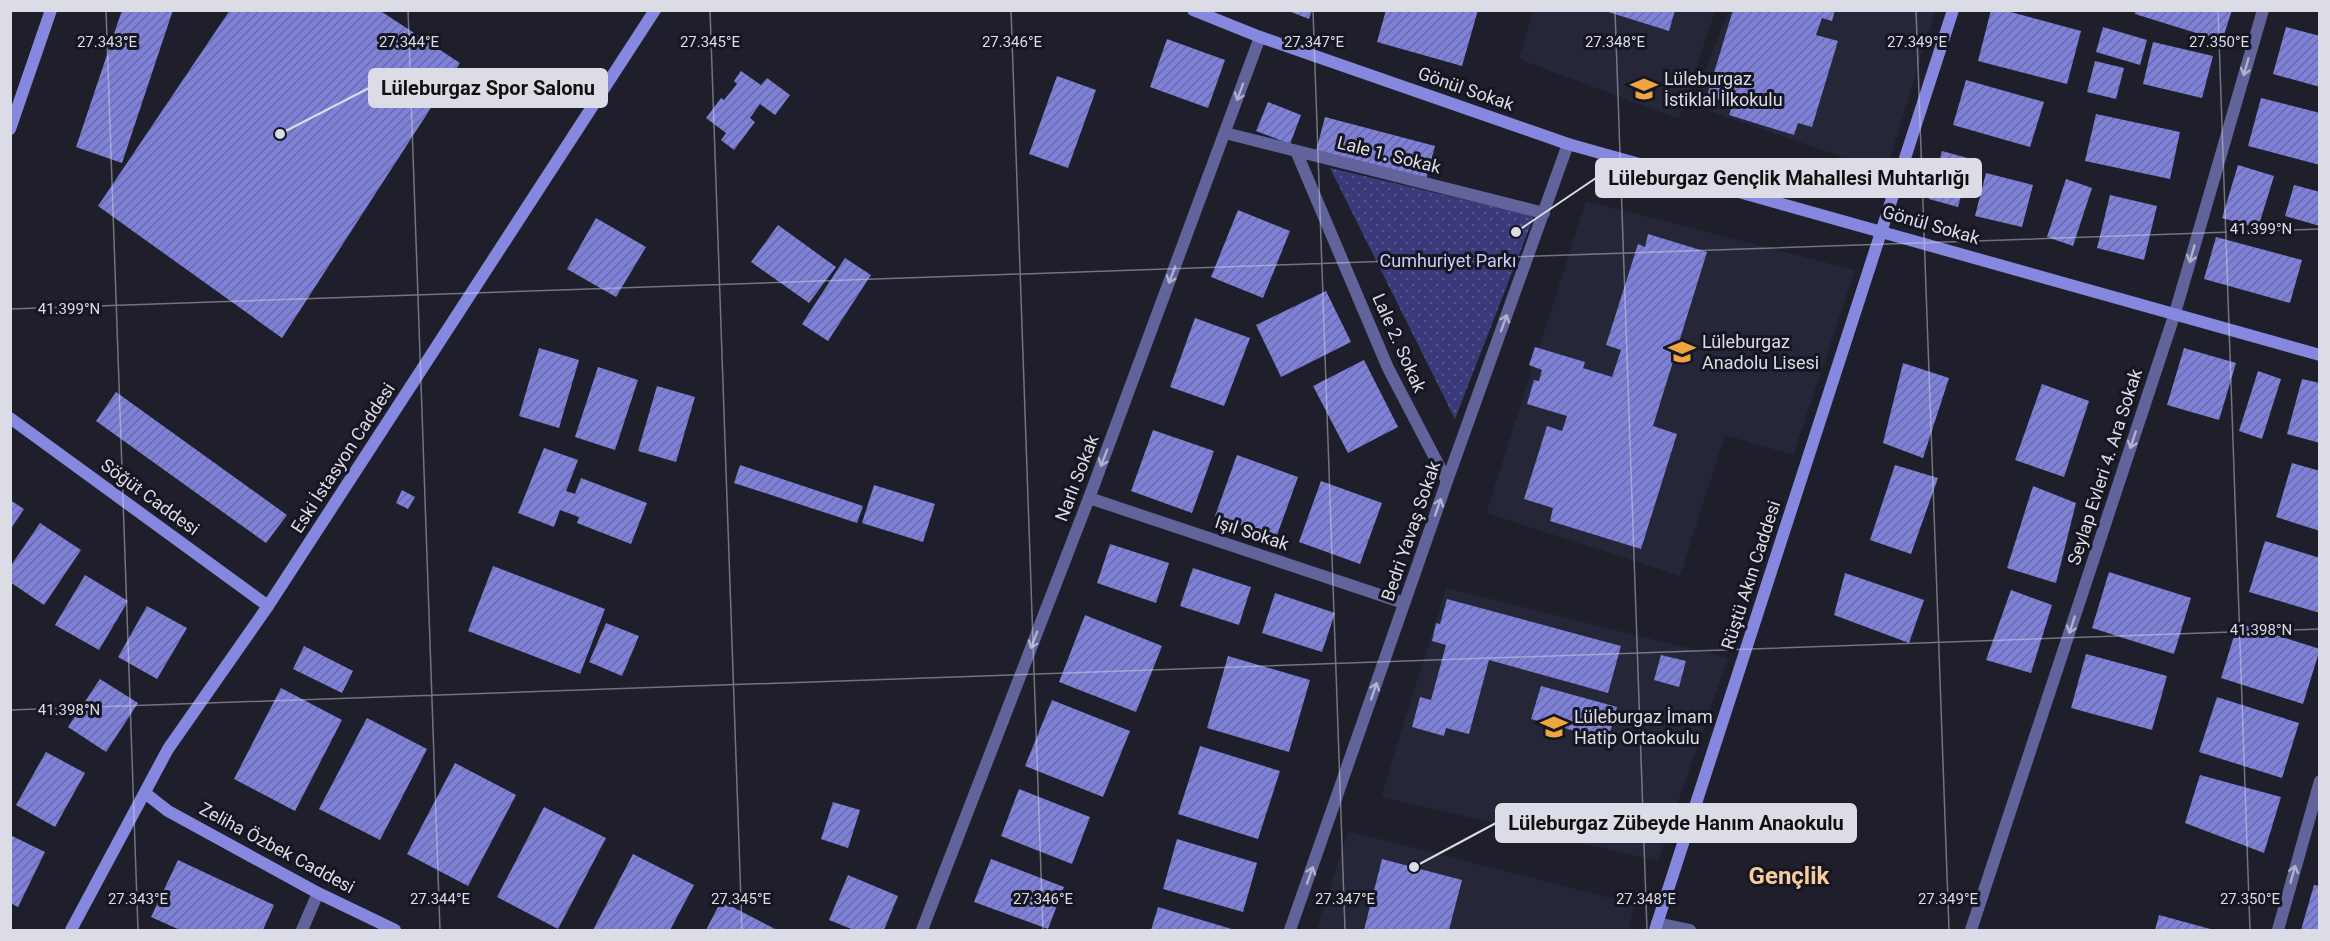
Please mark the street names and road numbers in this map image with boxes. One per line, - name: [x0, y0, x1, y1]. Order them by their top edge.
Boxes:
- street label: Gönül Sokak: [1415, 62, 1518, 115]
- street label: Lale 1. Sokak: [1335, 131, 1444, 178]
- street label: Gönül Sokak: [1880, 201, 1983, 249]
- street label: Lale 2. Sokak: [1368, 290, 1431, 396]
- street label: Seylap Evleri 4. Ara Sokak: [2063, 365, 2146, 568]
- street label: Eski İstasyon Caddesi: [286, 379, 399, 537]
- street label: Narlı Sokak: [1050, 431, 1103, 524]
- street label: Söğüt Caddesi: [97, 454, 204, 539]
- street label: Bedri Yavaş Sokak: [1377, 457, 1445, 604]
- street label: Rüştü Akın Caddesi: [1717, 498, 1785, 652]
- street label: Işıl Sokak: [1213, 511, 1293, 555]
- street label: Zeliha Özbek Caddesi: [196, 798, 358, 897]

